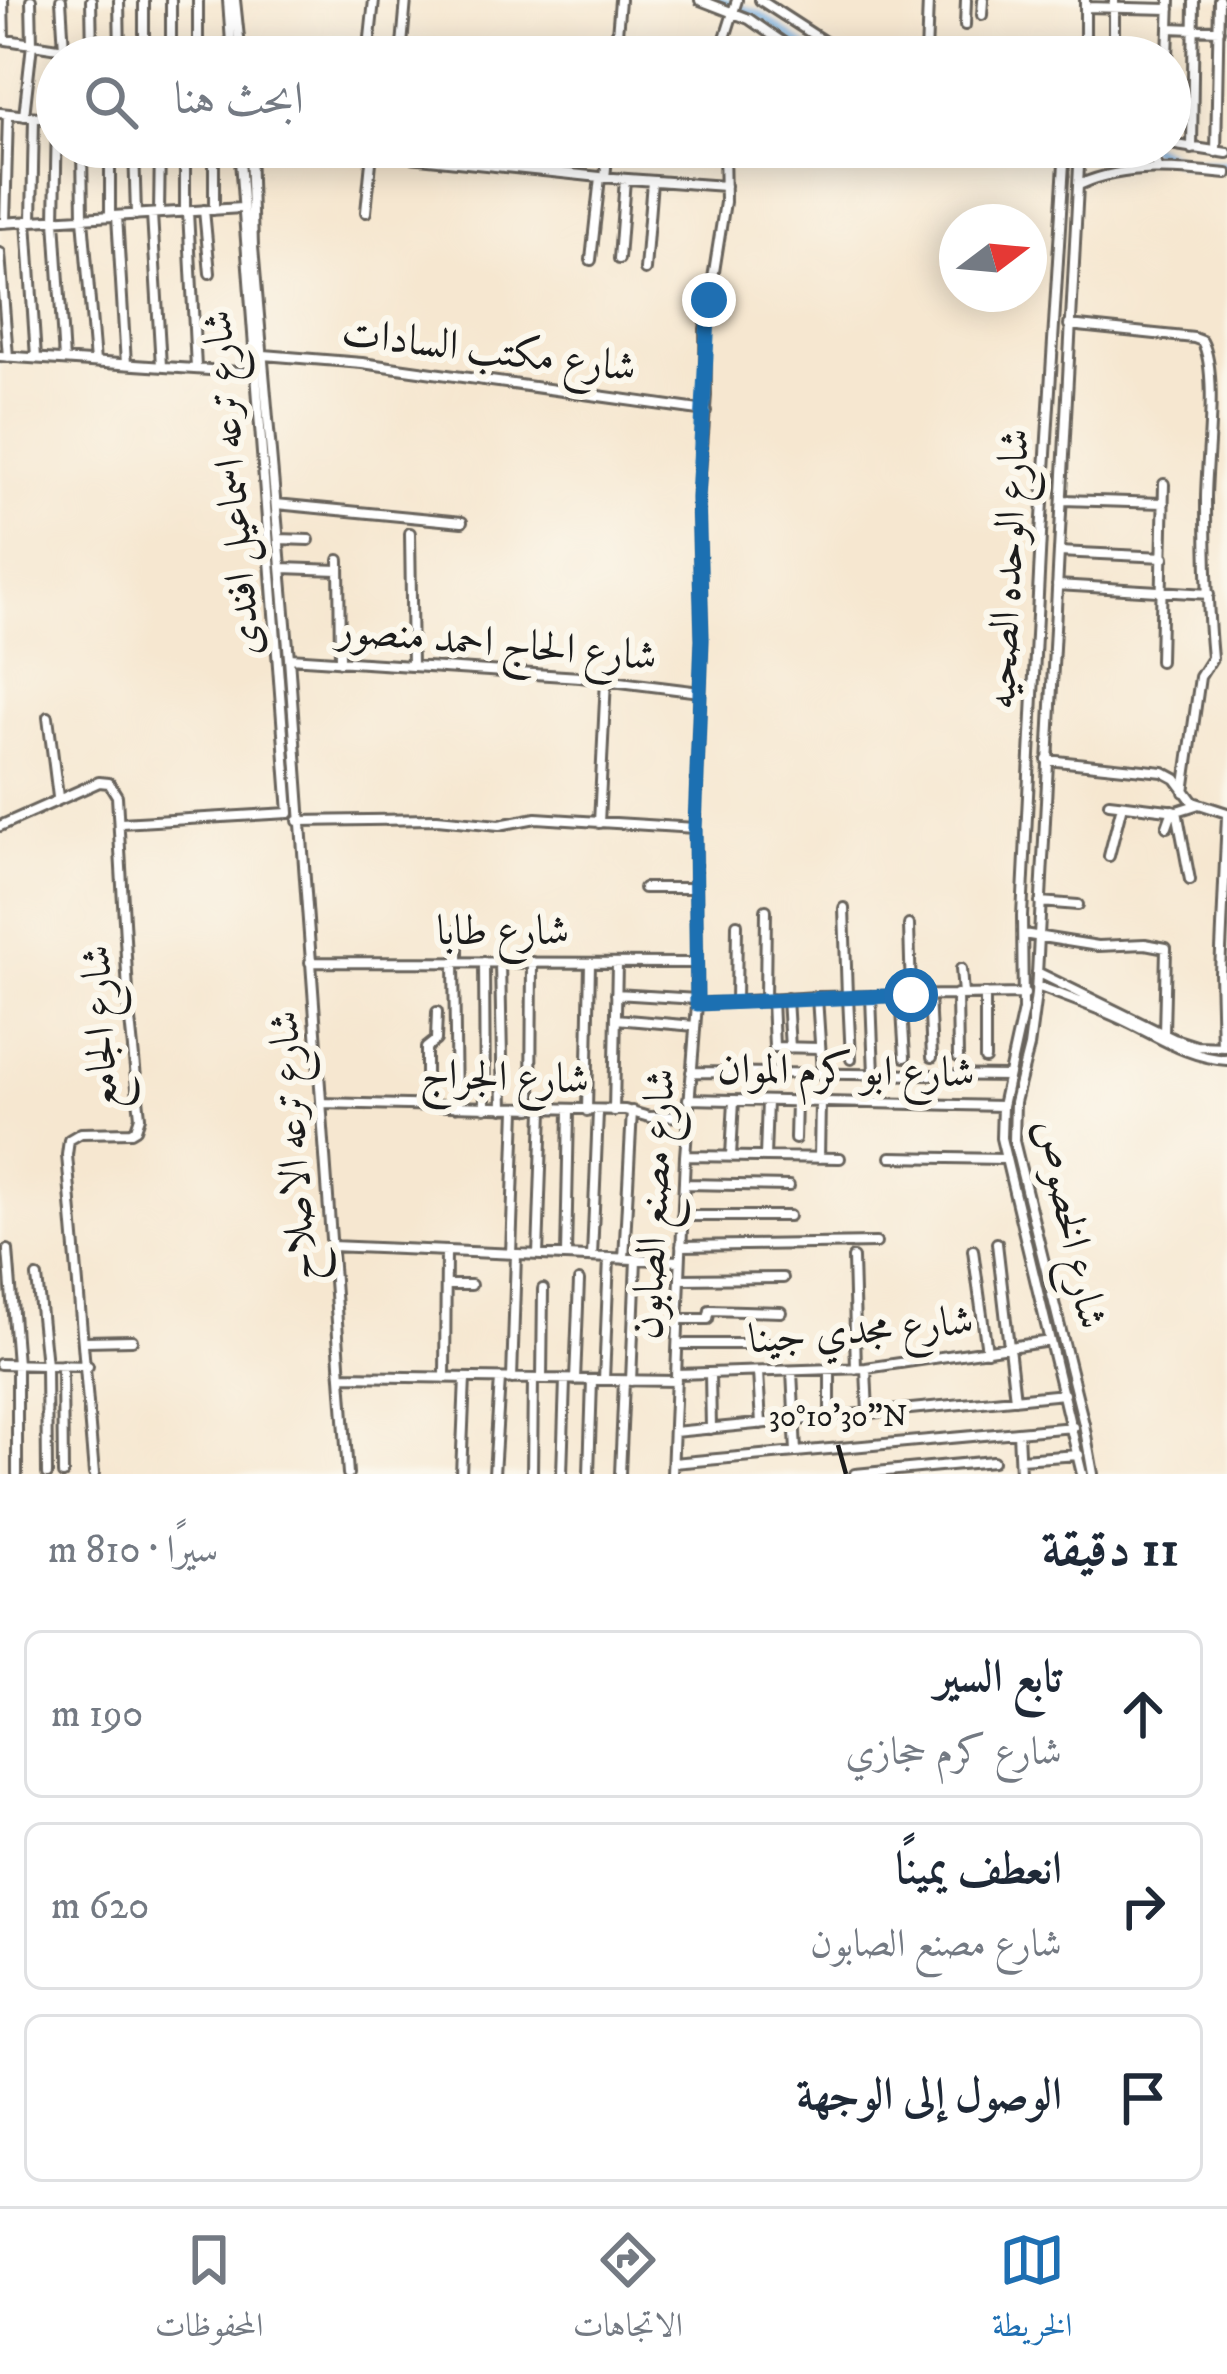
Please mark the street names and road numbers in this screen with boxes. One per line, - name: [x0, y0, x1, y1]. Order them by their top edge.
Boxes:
- street label: شارع ترعه اسماعيل افندى: [192, 307, 281, 658]
- street label: شارع مكتب السادات: [338, 307, 639, 402]
- street label: شارع الوحده الصحيه: [976, 427, 1049, 711]
- street label: شارع الحاج احمد منصور: [330, 604, 659, 692]
- street label: شارع طابا: [437, 906, 569, 965]
- street label: شارع الجامع: [71, 943, 140, 1110]
- street label: شارع ترعه الاصلاح: [259, 1008, 337, 1283]
- street label: شارع ابو كرم الموان: [717, 1044, 975, 1108]
- street label: شارع الجراج: [419, 1049, 590, 1115]
- street label: شارع مصنع الصابون: [622, 1067, 697, 1341]
- street label: شارع الخصوص: [1016, 1114, 1118, 1335]
- street label: شارع مجدي جينا: [746, 1295, 976, 1374]

